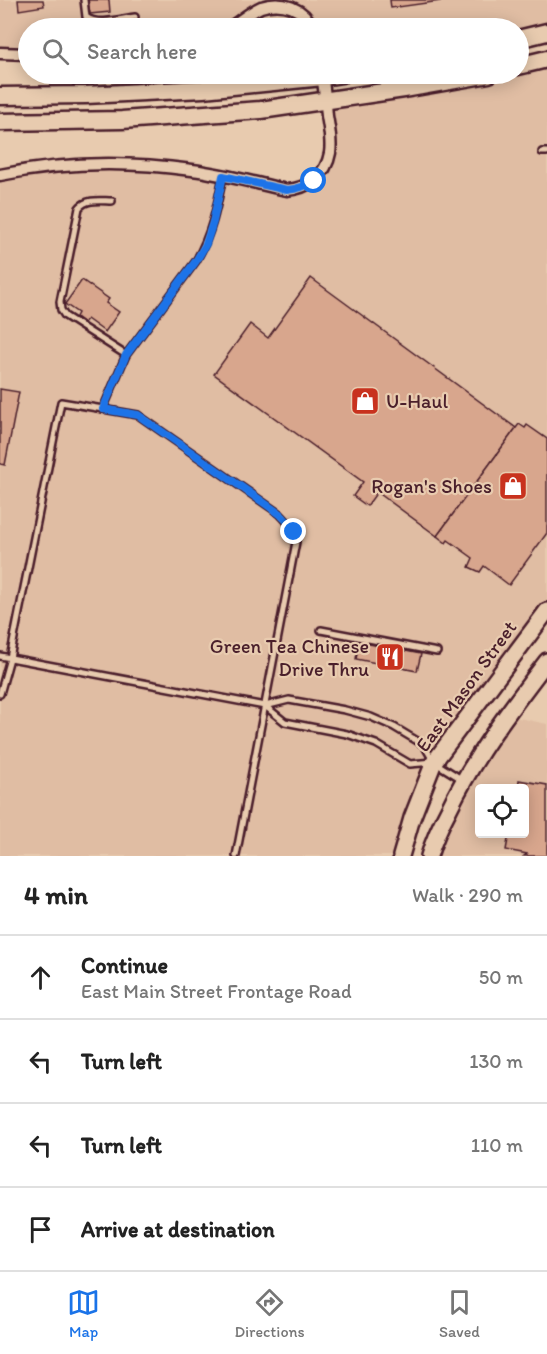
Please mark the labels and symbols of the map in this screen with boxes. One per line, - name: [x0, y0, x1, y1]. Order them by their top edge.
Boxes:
- route start: [300, 167, 326, 193]
- shop icon: U-Haul: [349, 385, 381, 417]
- place label: U-Haul: [386, 389, 448, 413]
- shop icon: Rogan's Shoes: [497, 470, 529, 502]
- place label: Rogan's Shoes: [371, 474, 492, 498]
- route end: [280, 518, 306, 544]
- street label: East Mason Street: [410, 616, 522, 756]
- place label: Green Tea Chinese Drive Thru: [210, 634, 369, 681]
- restaurant icon: Green Tea Chinese Drive Thru: [374, 641, 406, 673]

